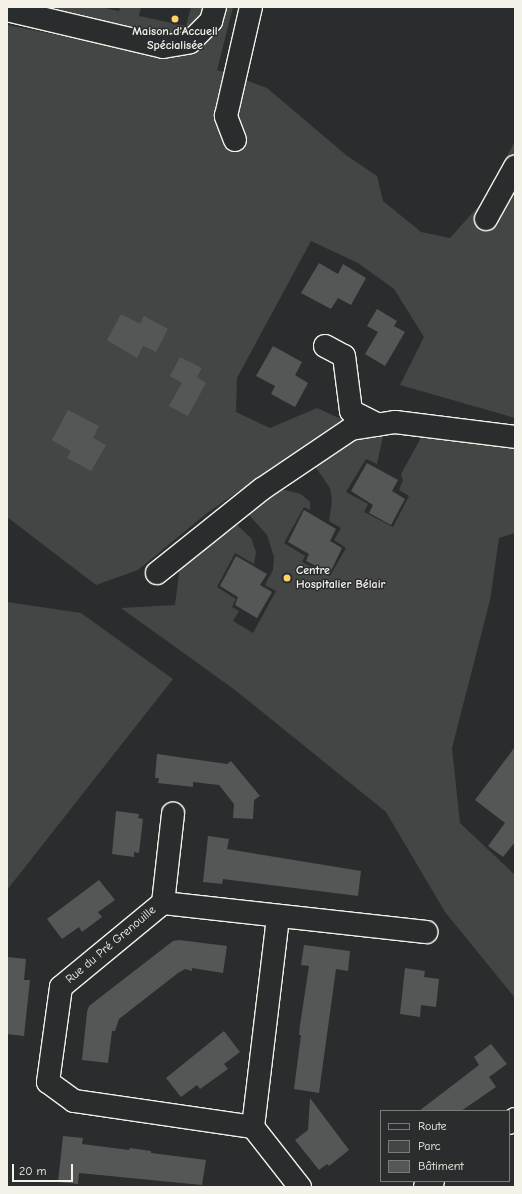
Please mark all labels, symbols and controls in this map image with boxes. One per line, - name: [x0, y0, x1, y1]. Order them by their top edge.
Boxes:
- marker: Maison d'Accueil Spécialisée: [170, 14, 180, 24]
- place label: Maison d'Accueil Spécialisée: [132, 25, 218, 53]
- place label: Centre Hospitalier Bélair: [296, 564, 385, 592]
- marker: Centre Hospitalier Bélair: [281, 572, 293, 584]
- street label: Rue du Pré Grenouille: [63, 903, 159, 987]
- legend: [380, 1110, 510, 1182]
- text: Route: [418, 1119, 447, 1133]
- text: Parc: [418, 1139, 441, 1153]
- scale bar: [14, 1156, 75, 1182]
- text: Bâtiment: [418, 1159, 464, 1173]
- text: 20 m: [19, 1164, 47, 1178]

